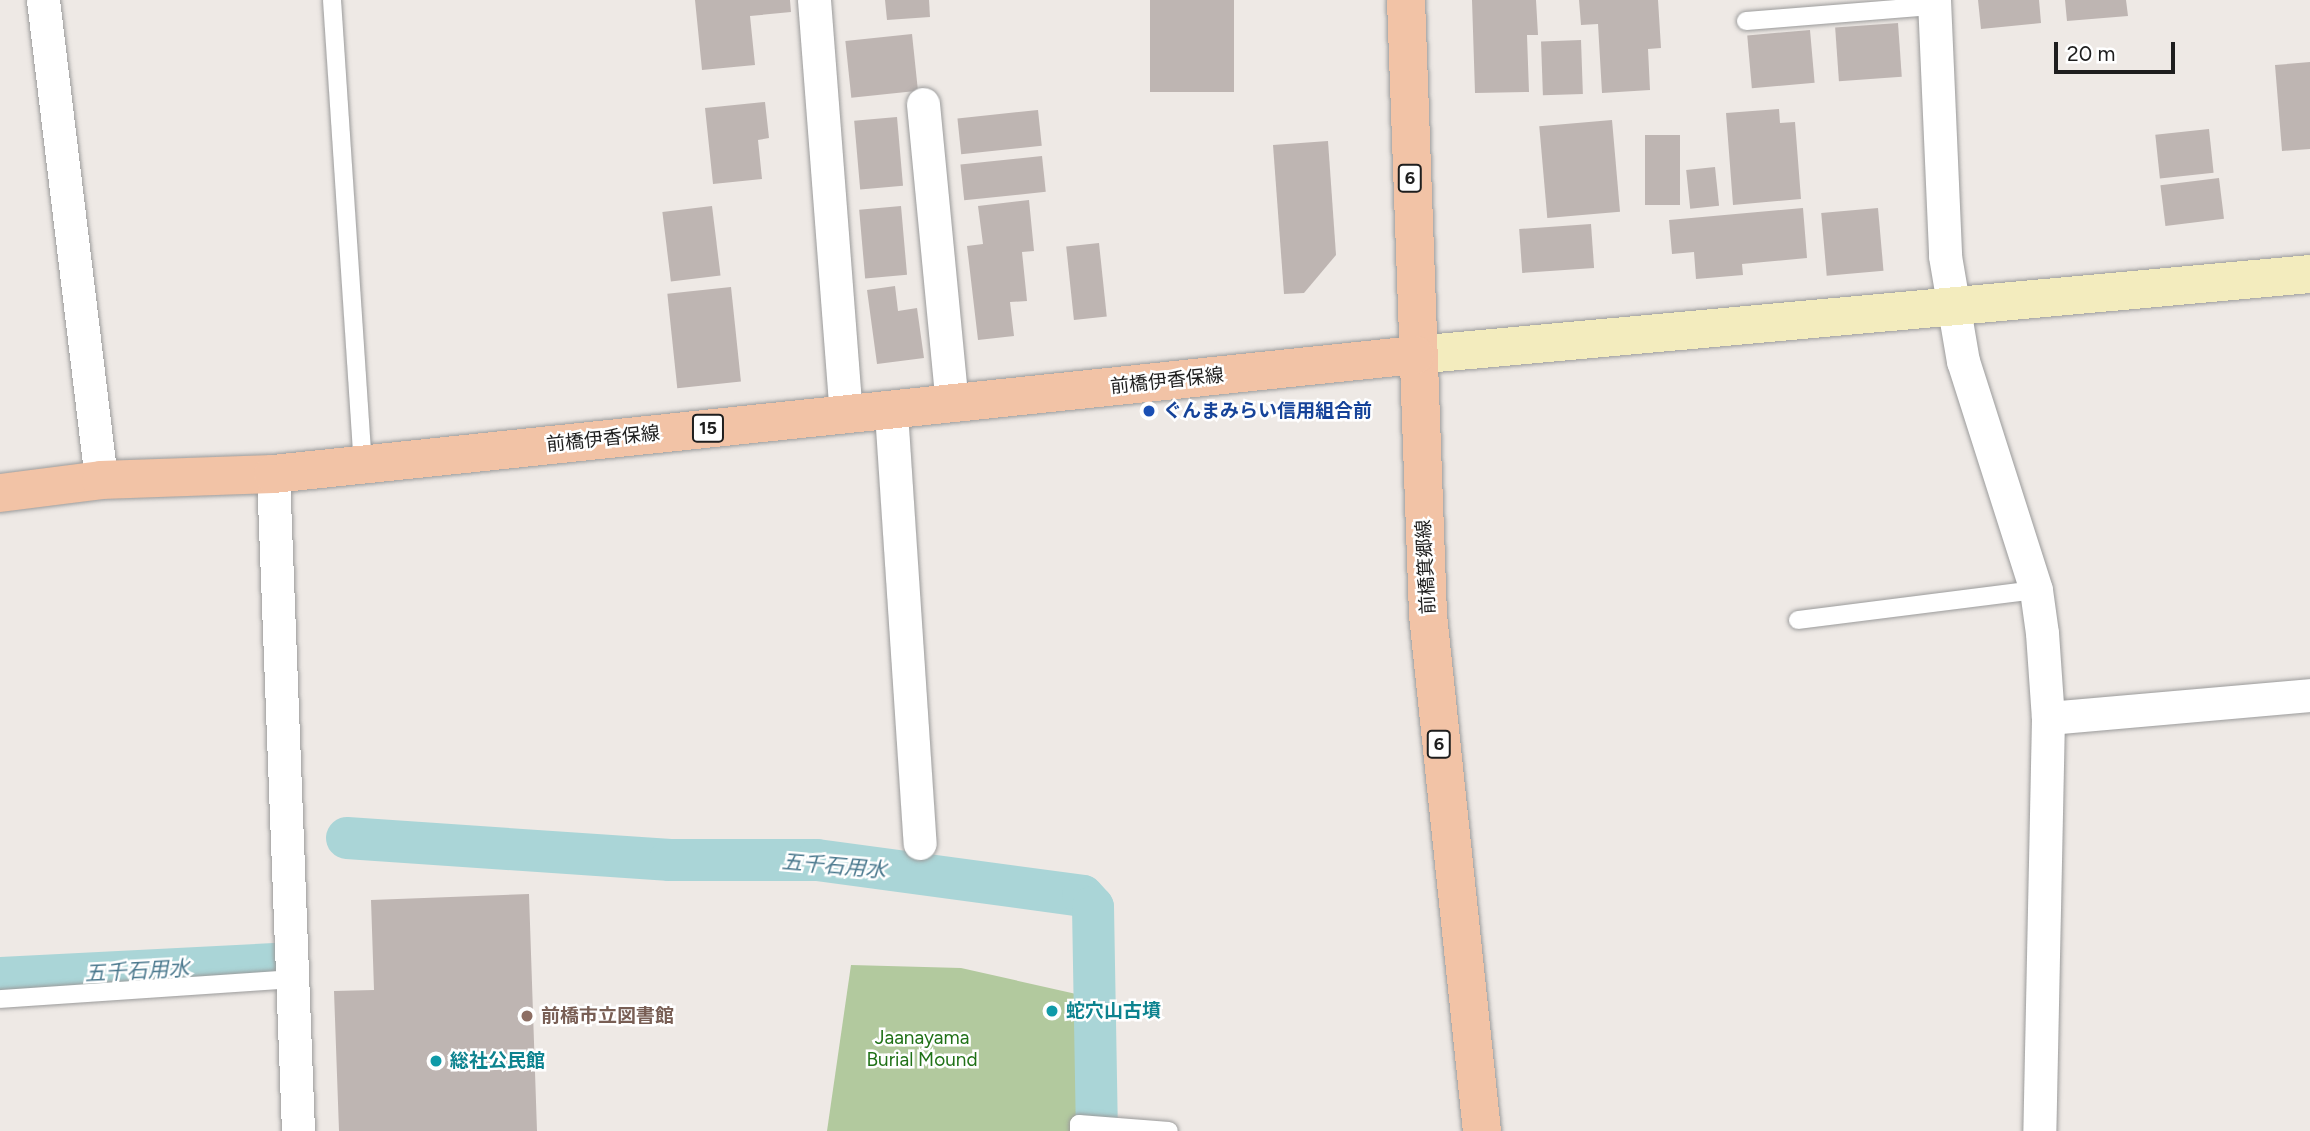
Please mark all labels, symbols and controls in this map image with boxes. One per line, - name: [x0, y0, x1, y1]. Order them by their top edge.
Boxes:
- scale bar: [2058, 28, 2179, 72]
- text: 20 m: [2067, 41, 2115, 66]
- road number: 6: [1398, 163, 1422, 192]
- street label: 前橋伊香保線: [1109, 364, 1225, 398]
- place label: ぐんまみらい信用組合前: [1163, 400, 1372, 422]
- marker: ぐんまみらい信用組合前: [1141, 403, 1157, 419]
- road number: 15: [690, 414, 726, 442]
- street label: 前橋伊香保線: [545, 422, 661, 456]
- street label: 前橋箕郷線: [1412, 519, 1440, 615]
- road number: 6: [1427, 730, 1451, 758]
- water label: 五千石用水: [781, 849, 887, 883]
- water label: 五千石用水: [84, 956, 190, 986]
- place label: 蛇穴山古墳: [1066, 1000, 1161, 1022]
- marker: 蛇穴山古墳: [1044, 1003, 1060, 1019]
- place label: 前橋市立図書館: [541, 1005, 674, 1027]
- marker: 前橋市立図書館: [519, 1008, 535, 1024]
- park label: Jaanayama Burial Mound: [866, 1027, 978, 1071]
- place label: 総社公民館: [450, 1050, 545, 1072]
- marker: 総社公民館: [428, 1053, 444, 1069]

